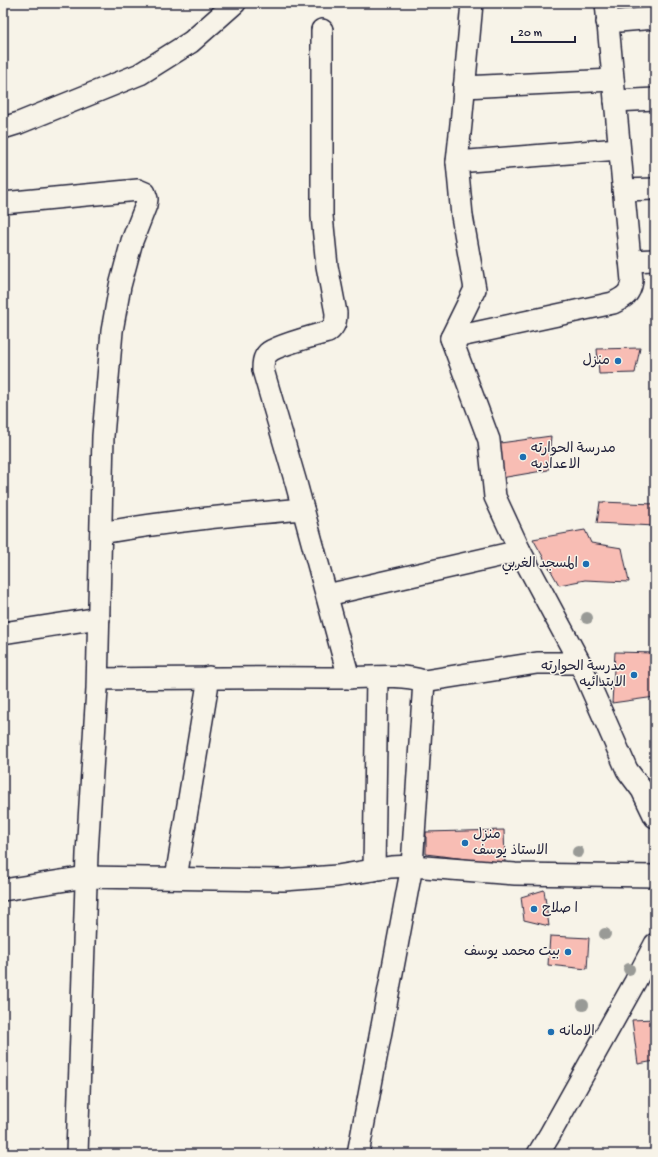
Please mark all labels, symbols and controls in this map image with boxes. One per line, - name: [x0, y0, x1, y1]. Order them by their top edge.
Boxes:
- scale bar: [512, 18, 575, 44]
- text: 20 m: [518, 27, 543, 41]
- place label: منزل: [582, 353, 610, 370]
- marker: منزل: [613, 356, 623, 366]
- place label: مدرسة الحوارته الاعداديه: [531, 441, 616, 474]
- marker: مدرسة الحوارته الاعداديه: [518, 452, 528, 462]
- place label: المسجد الغربي: [502, 556, 578, 575]
- marker: المسجد الغربي: [581, 559, 591, 569]
- place label: مدرسة الحوارته الابتدائيه: [541, 659, 626, 692]
- marker: مدرسة الحوارته الابتدائيه: [629, 670, 639, 680]
- place label: منزل الاستاذ يوسف: [473, 827, 548, 860]
- marker: منزل الاستاذ يوسف: [460, 838, 470, 848]
- place label: ا صلاح: [542, 901, 578, 918]
- marker: ا صلاح: [529, 904, 539, 914]
- place label: بيت محمد يوسف: [464, 944, 560, 961]
- marker: بيت محمد يوسف: [563, 947, 573, 957]
- place label: الامانه: [559, 1024, 595, 1041]
- marker: الامانه: [546, 1027, 556, 1037]

